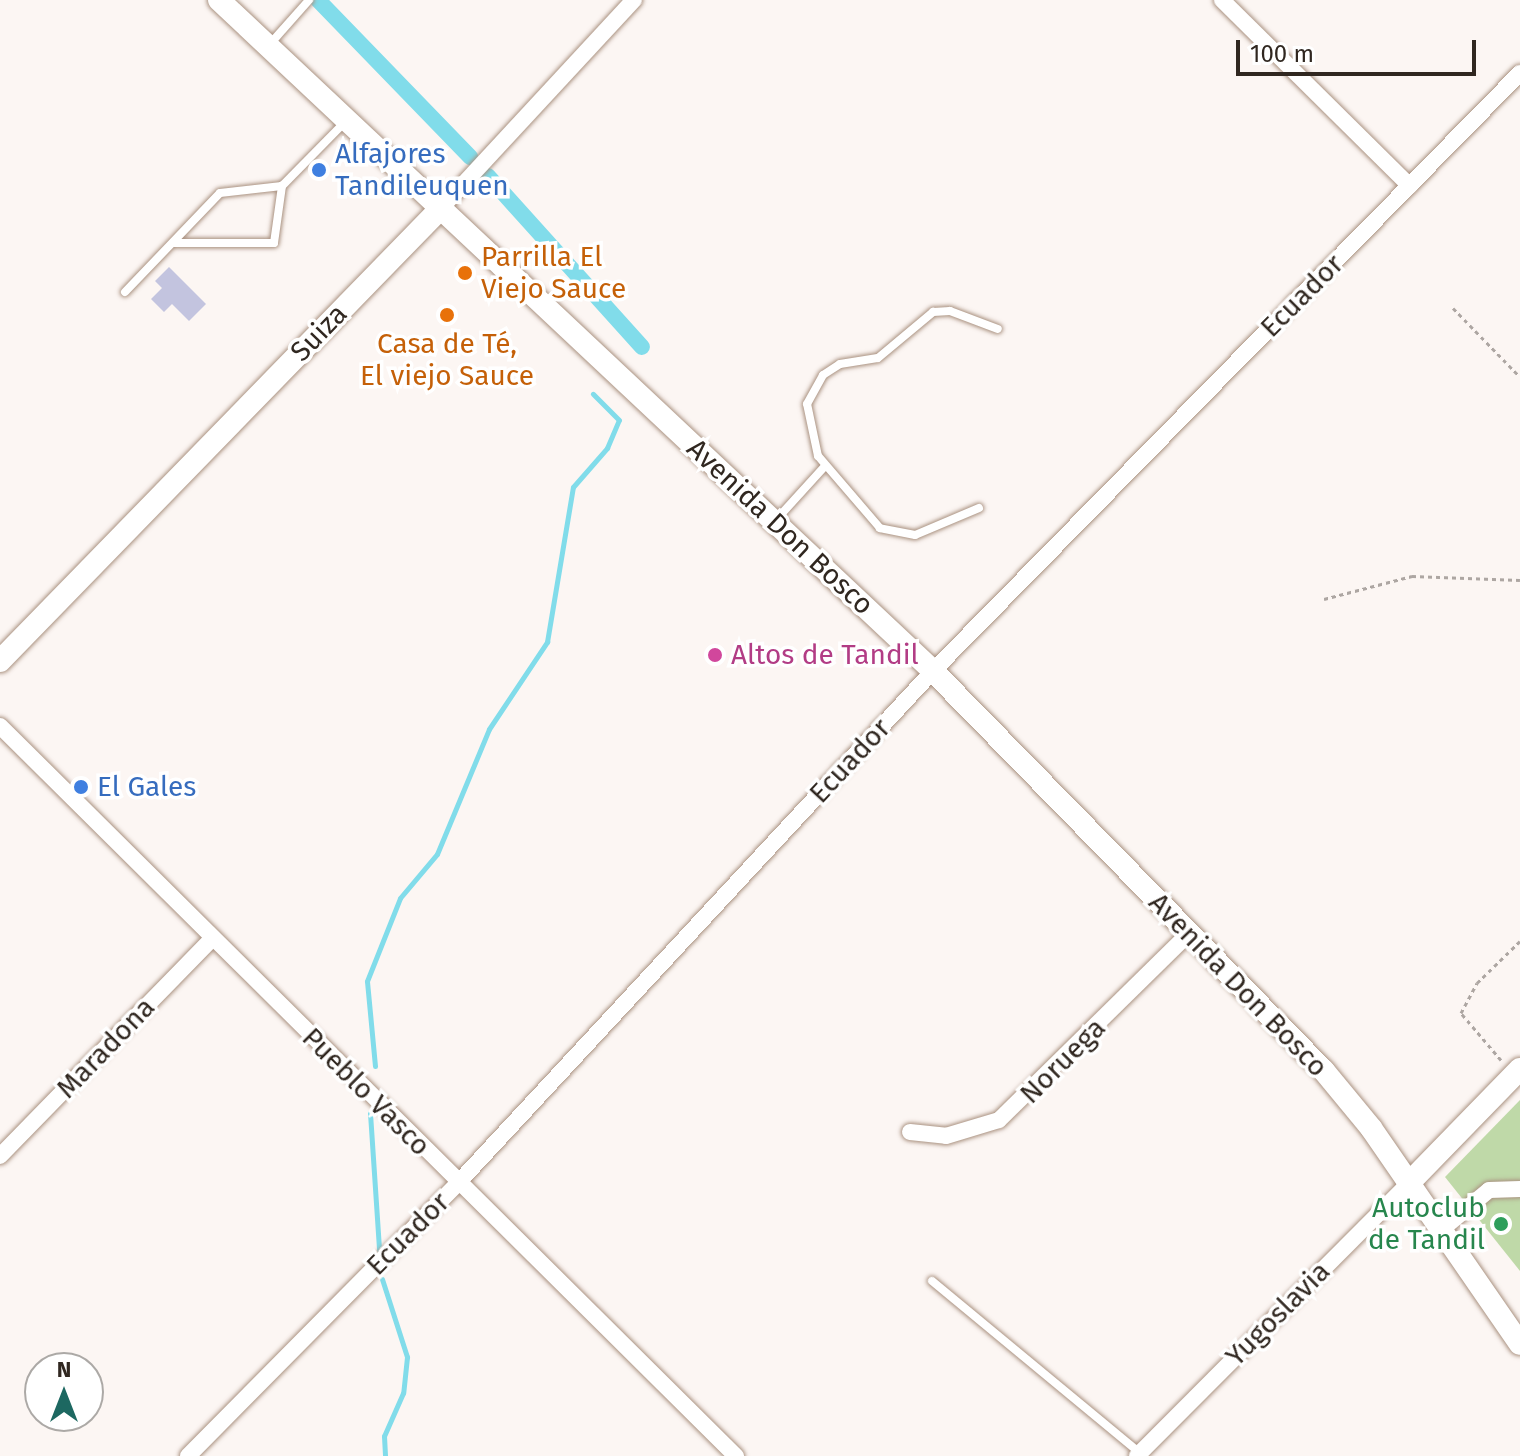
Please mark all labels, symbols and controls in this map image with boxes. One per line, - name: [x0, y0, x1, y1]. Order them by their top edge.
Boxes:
- scale bar: [1240, 24, 1480, 74]
- text: 100 m: [1250, 40, 1314, 68]
- place label: Alfajores Tandileuquen: [335, 137, 509, 203]
- marker: Alfajores Tandileuquen: [310, 161, 328, 179]
- place label: Parrilla El Viejo Sauce: [481, 240, 626, 306]
- street label: Ecuador: [1254, 248, 1350, 344]
- marker: Parrilla El Viejo Sauce: [456, 264, 474, 282]
- street label: Suiza: [284, 297, 354, 369]
- marker: Casa de Té, El viejo Sauce: [438, 306, 456, 324]
- place label: Casa de Té, El viejo Sauce: [360, 327, 534, 393]
- street label: Avenida Don Bosco: [680, 432, 880, 622]
- place label: Altos de Tandil: [731, 638, 919, 672]
- marker: Altos de Tandil: [706, 646, 724, 664]
- street label: Ecuador: [803, 712, 897, 810]
- place label: El Gales: [97, 770, 196, 804]
- marker: El Gales: [72, 778, 90, 796]
- street label: Avenida Don Bosco: [1142, 886, 1334, 1084]
- street label: Maradona: [50, 991, 162, 1105]
- street label: Noruega: [1013, 1011, 1113, 1111]
- street label: Pueblo Vasco: [295, 1021, 437, 1163]
- street label: Ecuador: [360, 1186, 456, 1282]
- place label: Autoclub de Tandil: [1368, 1191, 1485, 1257]
- marker: Autoclub de Tandil: [1492, 1215, 1510, 1233]
- street label: Yugoslavia: [1219, 1255, 1337, 1373]
- north arrow: [24, 1352, 104, 1432]
- text: N: [57, 1356, 71, 1383]

